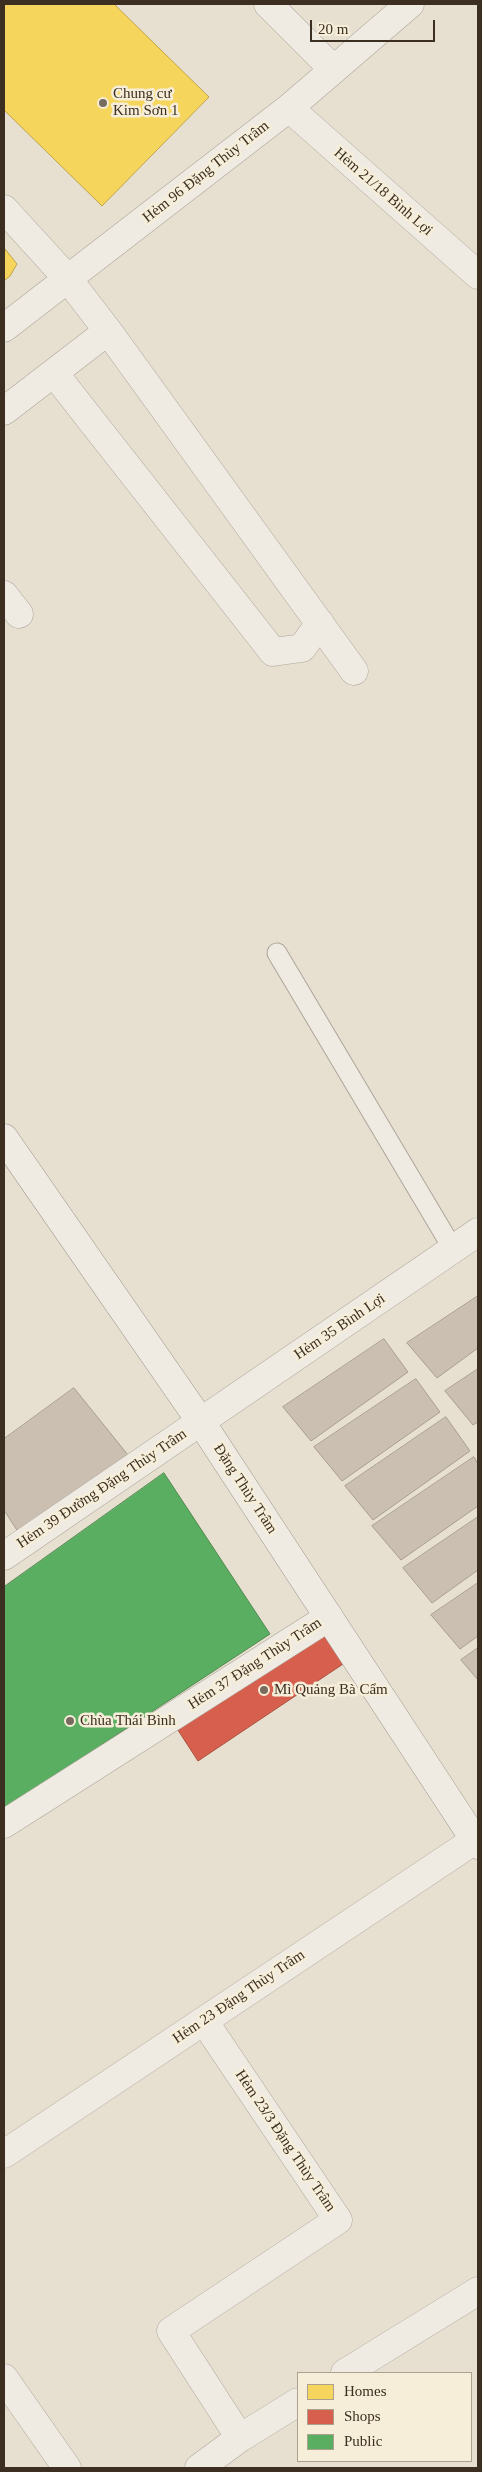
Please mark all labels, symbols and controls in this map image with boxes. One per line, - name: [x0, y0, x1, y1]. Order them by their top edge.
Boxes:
- scale bar: [312, 10, 437, 42]
- text: 20 m: [318, 21, 348, 37]
- place label: Chung cư Kim Sơn 1: [113, 85, 178, 120]
- marker: Chung cư Kim Sơn 1: [97, 97, 109, 109]
- street label: Hẻm 96 Đặng Thùy Trâm: [139, 117, 273, 227]
- street label: Hẻm 21/18 Bình Lợi: [330, 144, 436, 240]
- street label: Hẻm 35 Bình Lợi: [291, 1290, 389, 1364]
- street label: Hẻm 39 Đường Đặng Thùy Trâm: [14, 1425, 190, 1553]
- street label: Đặng Thùy Trâm: [209, 1441, 281, 1537]
- street label: Hẻm 37 Đặng Thùy Trâm: [185, 1614, 325, 1714]
- place label: Mì Quảng Bà Cẩm: [274, 1681, 388, 1699]
- marker: Mì Quảng Bà Cẩm: [258, 1684, 270, 1696]
- place label: Chùa Thái Bình: [80, 1712, 176, 1730]
- marker: Chùa Thái Bình: [64, 1715, 76, 1727]
- street label: Hẻm 23 Đặng Thùy Trâm: [170, 1946, 308, 2048]
- street label: Hẻm 23/3 Đặng Thùy Trâm: [231, 2067, 339, 2215]
- legend: [297, 2372, 472, 2462]
- text: Homes: [344, 2383, 387, 2399]
- text: Shops: [344, 2408, 381, 2424]
- text: Public: [344, 2433, 382, 2449]

